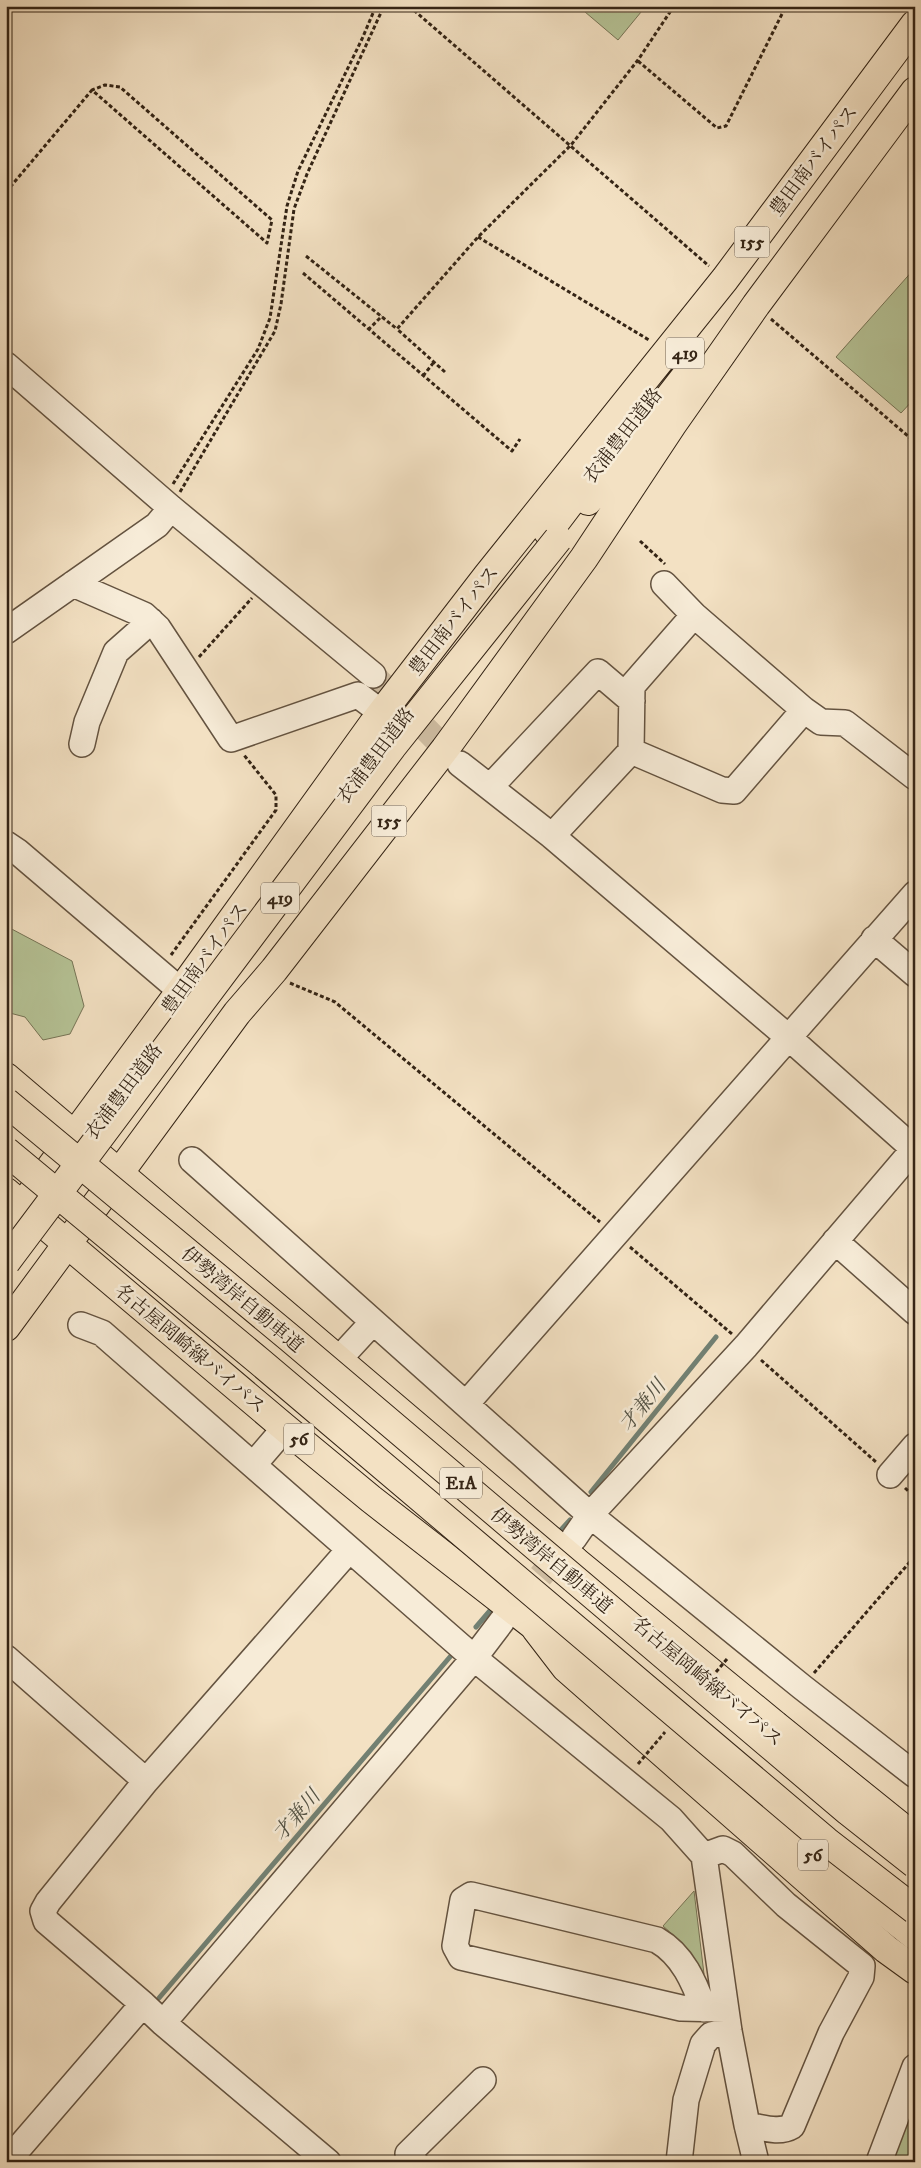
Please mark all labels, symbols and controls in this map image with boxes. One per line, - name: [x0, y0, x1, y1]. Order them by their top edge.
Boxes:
- street label: 豊田南バイパス: [765, 101, 863, 221]
- road number: 155: [734, 226, 770, 258]
- road number: 419: [666, 338, 704, 368]
- street label: 衣浦豊田道路: [579, 384, 667, 488]
- street label: 豊田南バイパス: [404, 562, 504, 680]
- street label: 衣浦豊田道路: [333, 703, 420, 808]
- road number: 155: [372, 806, 406, 836]
- road number: 419: [261, 882, 299, 914]
- street label: 豊田南バイパス: [157, 898, 253, 1019]
- street label: 衣浦豊田道路: [81, 1039, 168, 1144]
- street label: 伊勢湾岸自動車道: [176, 1242, 308, 1358]
- street label: 名古屋岡崎線バイパス: [110, 1279, 270, 1419]
- water label: 才兼川: [615, 1373, 673, 1437]
- road number: 56: [284, 1424, 314, 1455]
- road number: E1A: [440, 1468, 482, 1499]
- street label: 伊勢湾岸自動車道: [485, 1503, 617, 1619]
- street label: 名古屋岡崎線バイパス: [627, 1612, 787, 1752]
- water label: 才兼川: [268, 1784, 328, 1847]
- road number: 56: [798, 1840, 828, 1870]

